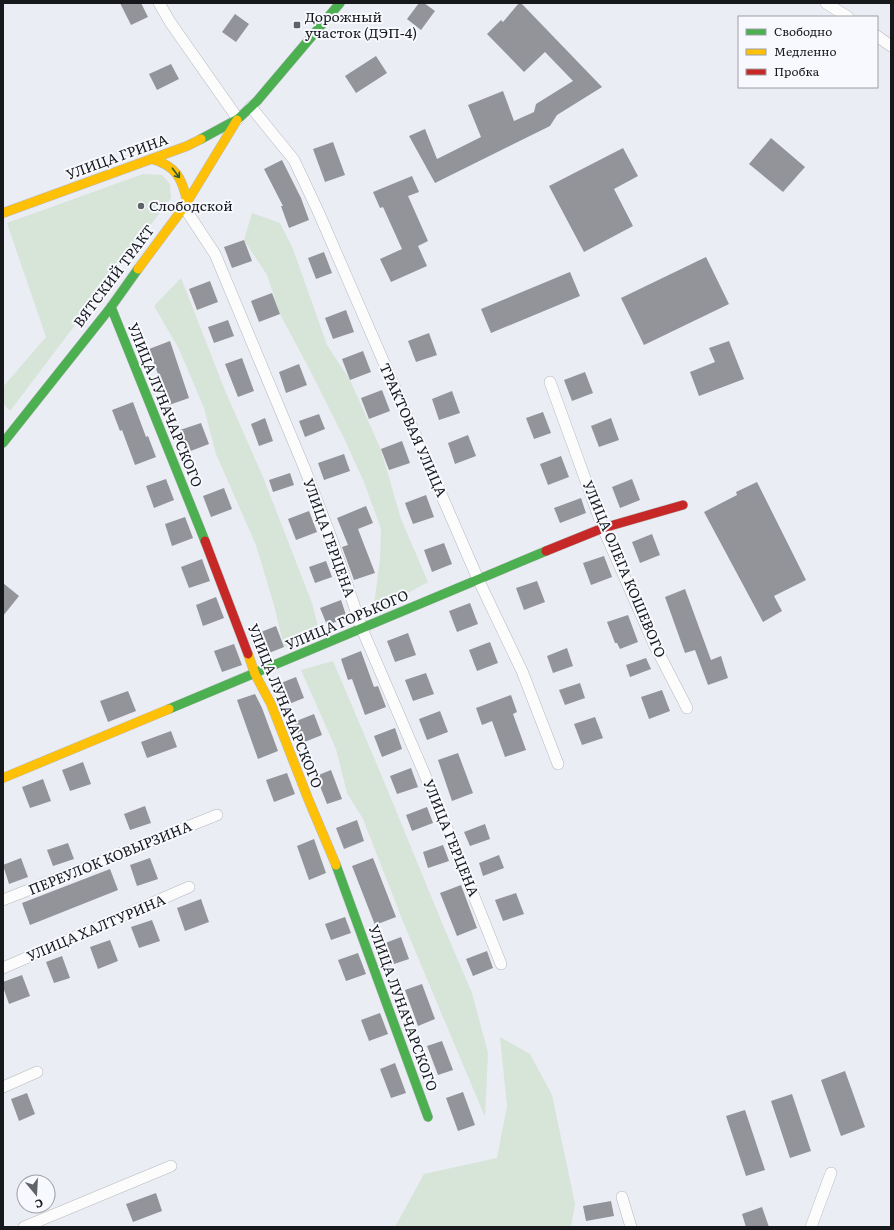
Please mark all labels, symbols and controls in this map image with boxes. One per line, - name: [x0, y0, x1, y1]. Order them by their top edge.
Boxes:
- place label: Дорожный участок (ДЭП-4): [305, 6, 417, 42]
- legend: [738, 16, 878, 88]
- marker: Дорожный участок (ДЭП-4): [292, 20, 302, 30]
- text: Свободно: [774, 22, 832, 40]
- text: Медленно: [774, 42, 837, 60]
- text: Пробка: [774, 62, 820, 80]
- street label: УЛИЦА ГРИНА: [63, 128, 171, 184]
- one-way arrow: [172, 168, 181, 179]
- place label: Слободской: [149, 195, 233, 215]
- marker: Слободской: [136, 201, 146, 211]
- street label: ВЯТСКИЙ ТРАКТ: [68, 220, 158, 331]
- street label: УЛИЦА ЛУНАЧАРСКОГО: [124, 319, 208, 490]
- street label: ТРАКТОВАЯ УЛИЦА: [375, 359, 453, 500]
- street label: УЛИЦА ГЕРЦЕНА: [299, 476, 361, 600]
- street label: УЛИЦА ОЛЕГА КОШЕВОГО: [578, 477, 671, 660]
- street label: УЛИЦА ГОРЬКОГО: [282, 584, 411, 654]
- street label: УЛИЦА ЛУНАЧАРСКОГО: [244, 620, 328, 791]
- street label: УЛИЦА ГЕРЦЕНА: [419, 776, 485, 900]
- street label: ПЕРЕУЛОК КОВЫРЗИНА: [25, 815, 195, 899]
- street label: УЛИЦА ХАЛТУРИНА: [23, 888, 169, 965]
- street label: УЛИЦА ЛУНАЧАРСКОГО: [365, 922, 443, 1094]
- north arrow: [16, 1174, 56, 1214]
- text: С: [33, 1196, 46, 1213]

